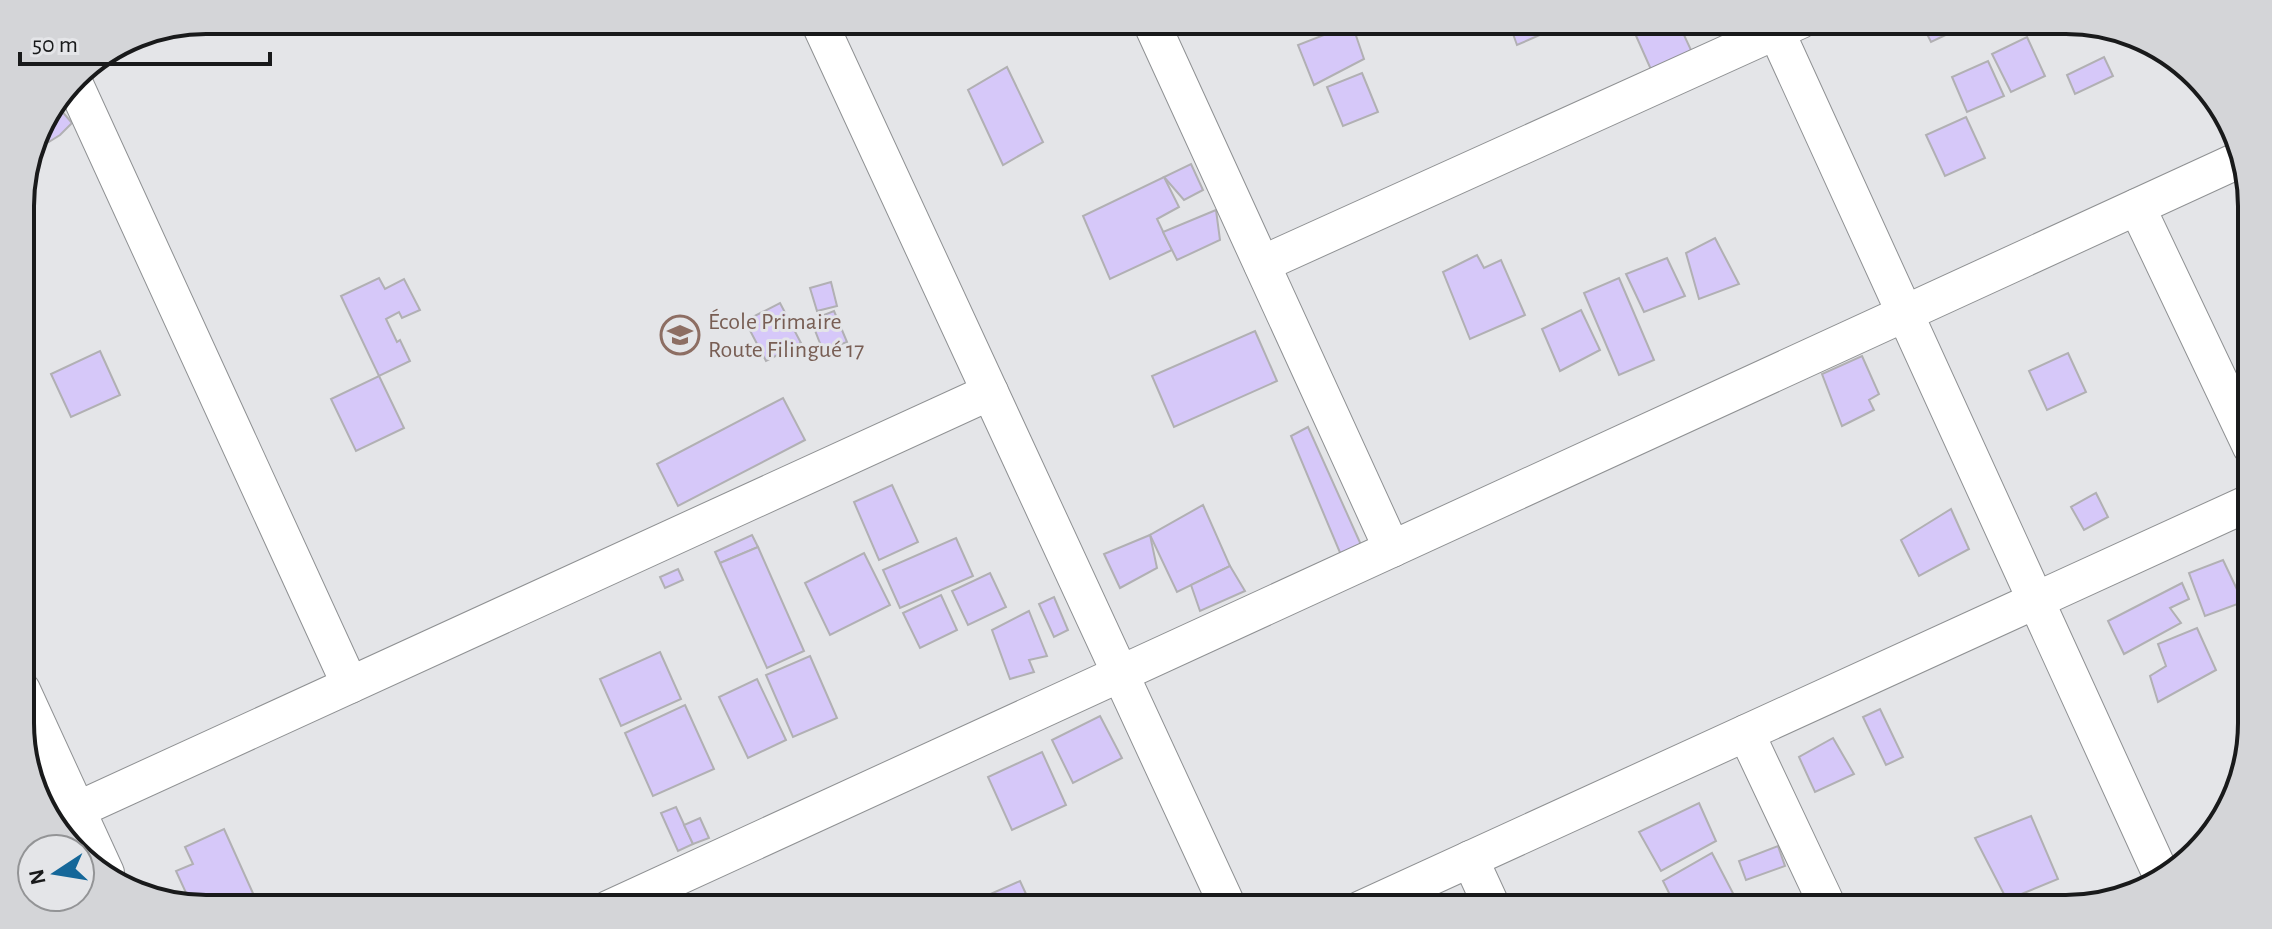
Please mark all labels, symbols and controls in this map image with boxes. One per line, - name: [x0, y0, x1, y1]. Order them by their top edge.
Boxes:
- scale bar: [20, 16, 270, 66]
- text: 50 m: [32, 33, 78, 57]
- place label: École Primaire Route Filingué 17: [708, 308, 864, 362]
- school or university icon: École Primaire Route Filingué 17: [659, 314, 701, 356]
- north arrow: [16, 833, 96, 913]
- text: N: [25, 867, 50, 887]

